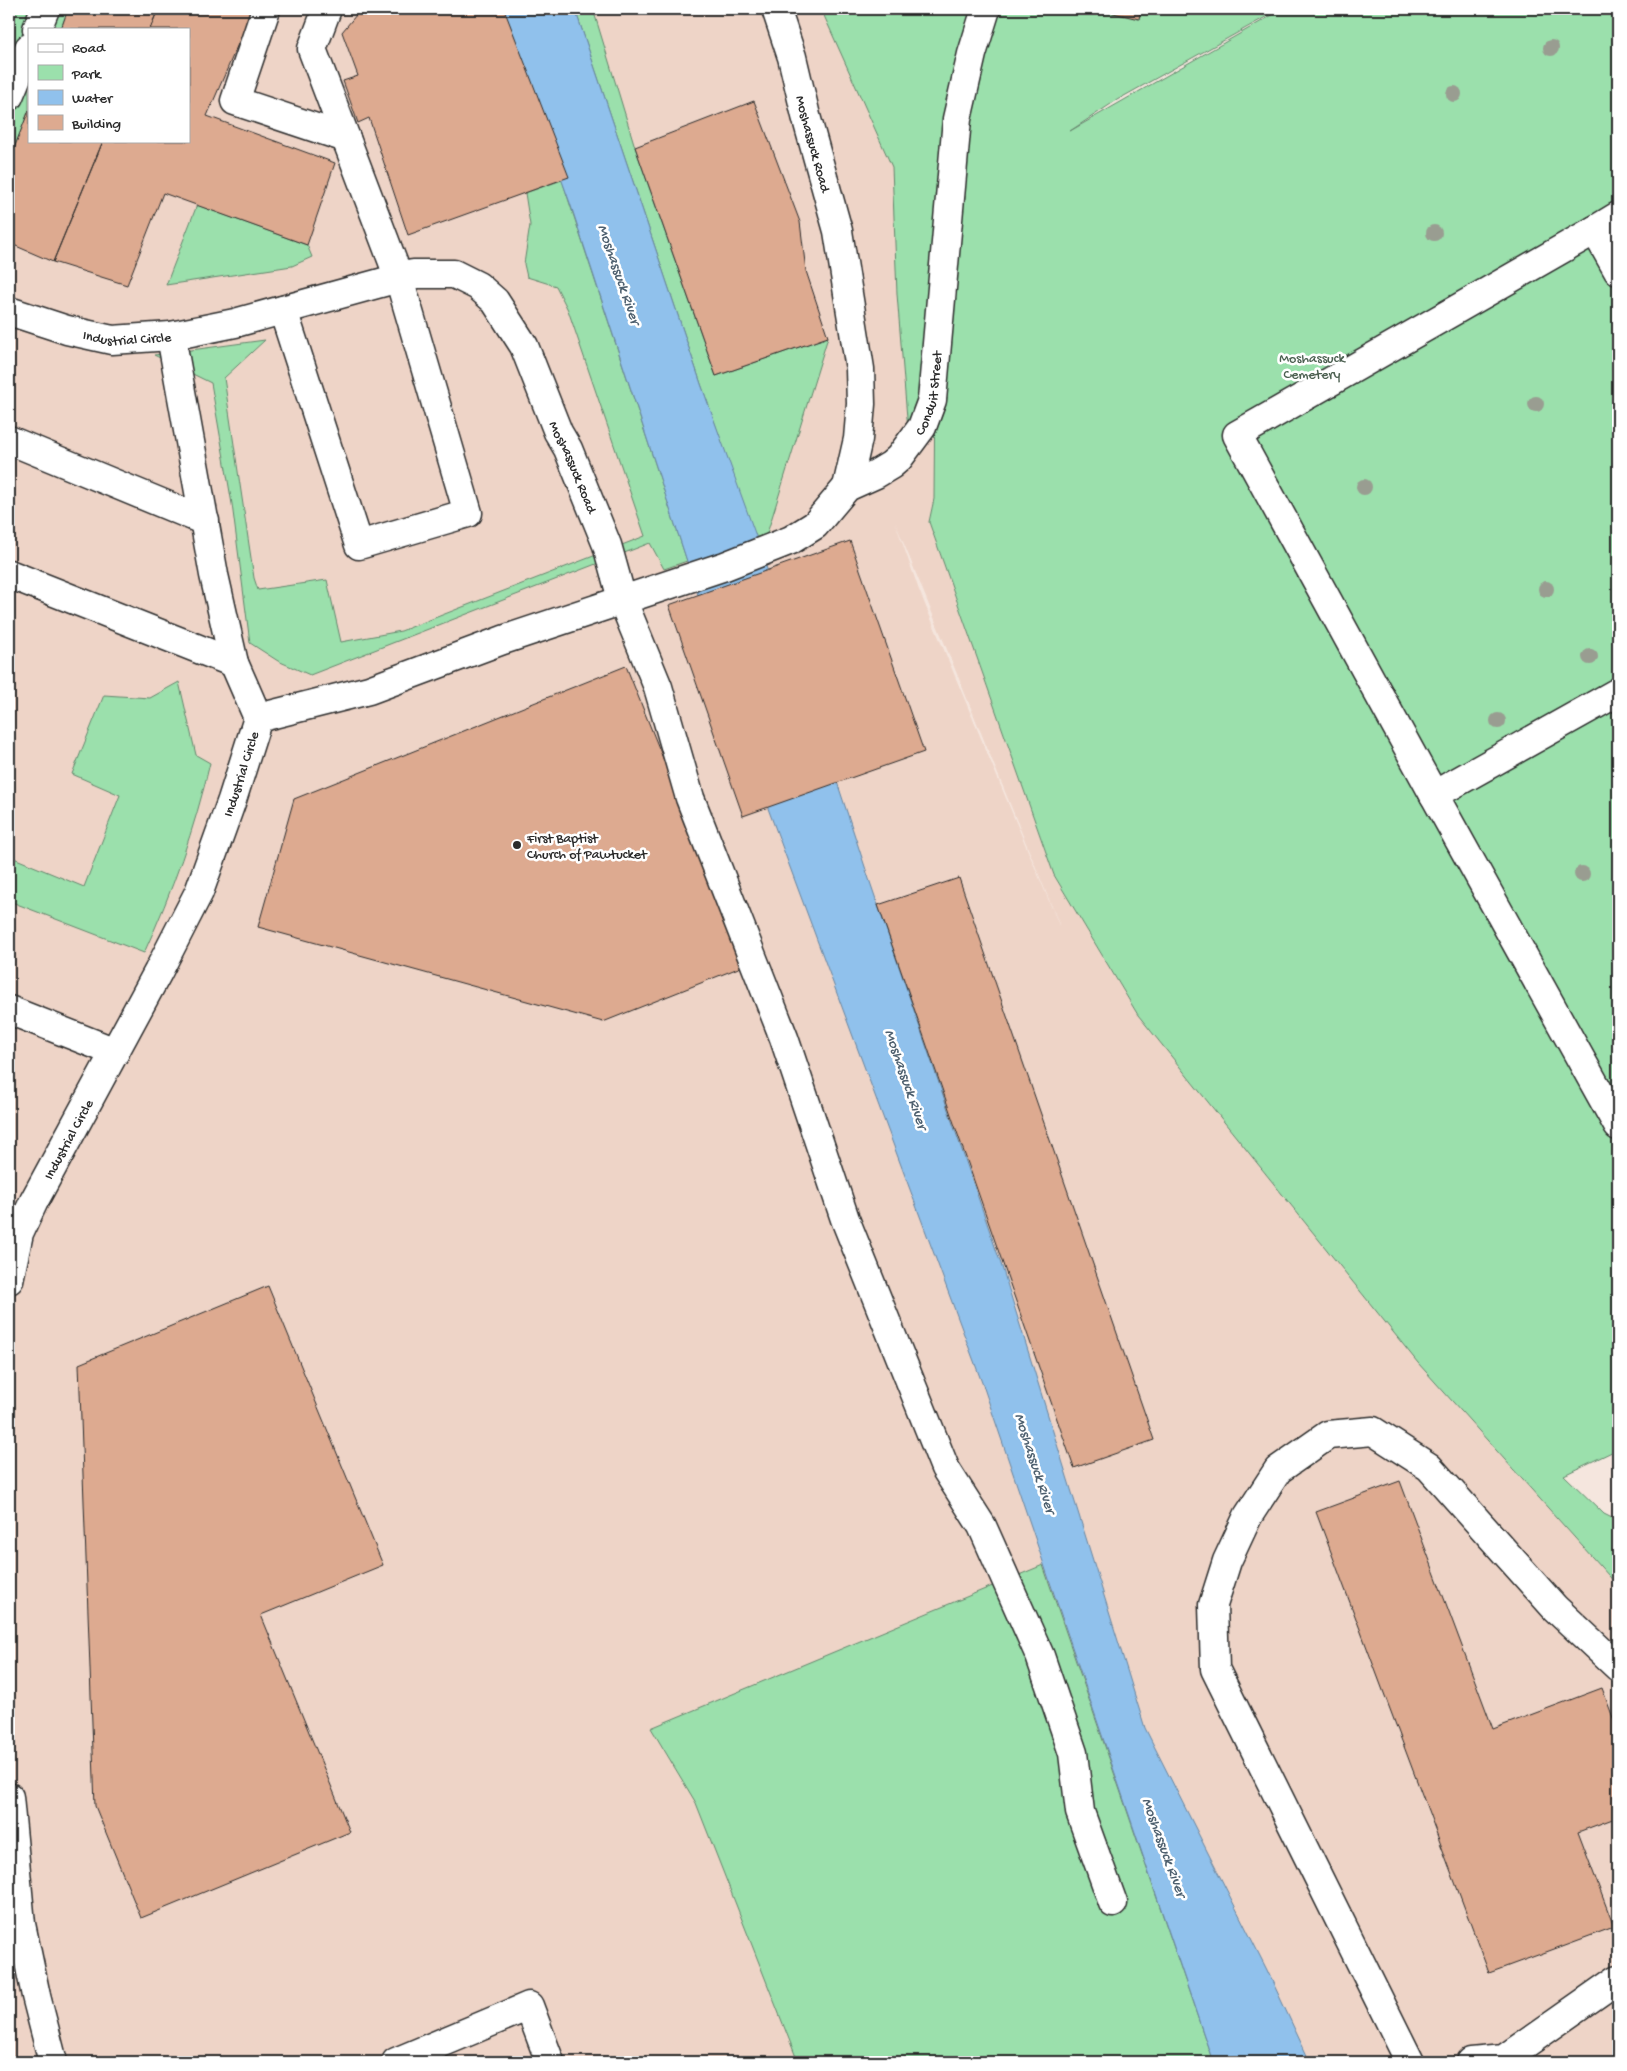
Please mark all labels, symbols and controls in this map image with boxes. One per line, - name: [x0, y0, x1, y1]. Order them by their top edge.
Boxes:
- legend: [28, 28, 190, 142]
- text: Road: [72, 40, 106, 58]
- text: Park: [71, 66, 102, 84]
- text: Water: [72, 90, 114, 108]
- street label: Moshassuck Road: [790, 94, 833, 196]
- text: Building: [71, 116, 121, 134]
- water label: Moshassuck River: [593, 222, 644, 329]
- street label: Industrial Circle: [81, 328, 173, 351]
- street label: Conduit Street: [913, 349, 947, 440]
- park label: Moshassuck Cemetery: [1279, 351, 1346, 384]
- street label: Moshassuck Road: [544, 419, 600, 518]
- street label: Industrial Circle: [221, 729, 264, 819]
- place label: First Baptist Church of Pawtucket: [526, 831, 648, 864]
- marker: First Baptist Church of Pawtucket: [511, 839, 523, 851]
- water label: Moshassuck River: [880, 1027, 931, 1134]
- street label: Industrial Circle: [41, 1096, 99, 1183]
- water label: Moshassuck River: [1009, 1411, 1060, 1519]
- water label: Moshassuck River: [1137, 1796, 1190, 1902]

